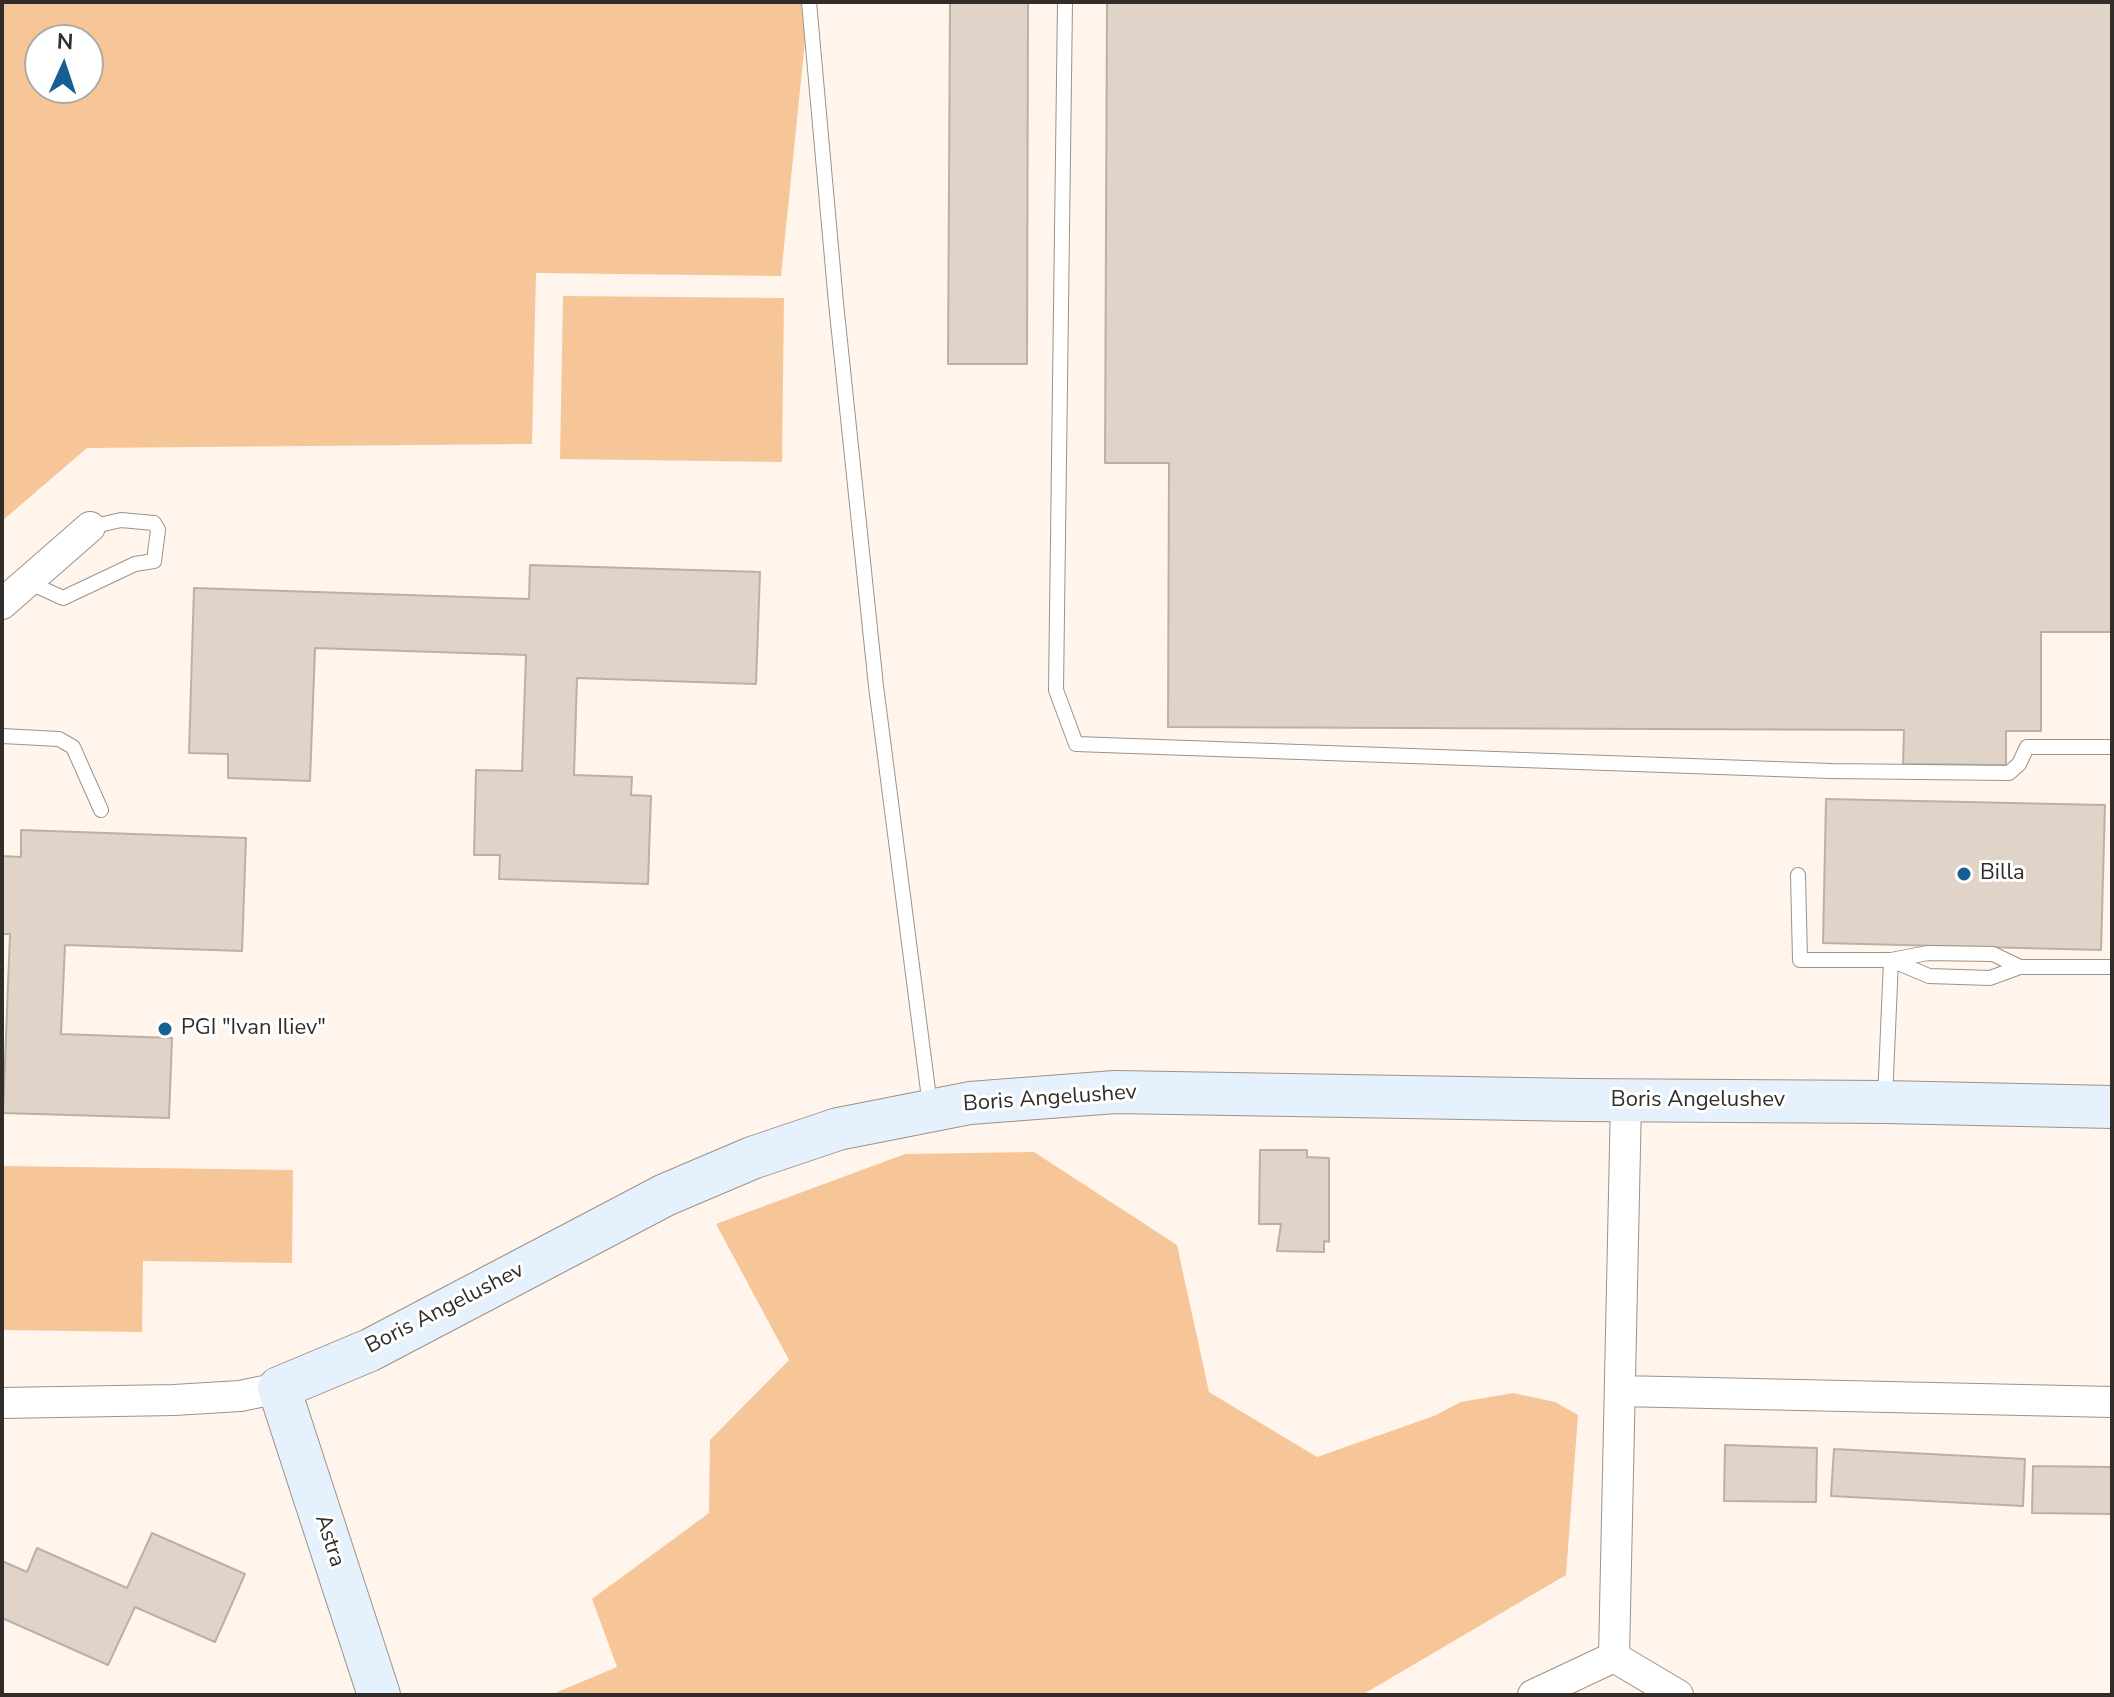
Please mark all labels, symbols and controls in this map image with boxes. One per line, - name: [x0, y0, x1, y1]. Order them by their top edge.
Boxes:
- north arrow: [24, 24, 104, 104]
- text: N: [56, 27, 74, 57]
- place label: Billa: [1980, 861, 2025, 887]
- marker: Billa: [1955, 865, 1973, 883]
- place label: PGI "Ivan Iliev": [181, 1016, 326, 1042]
- marker: PGI "Ivan Iliev": [156, 1020, 174, 1038]
- street label: Boris Angelushev: [962, 1080, 1138, 1118]
- street label: Boris Angelushev: [1611, 1088, 1785, 1114]
- street label: Boris Angelushev: [361, 1258, 529, 1360]
- street label: Astra: [308, 1511, 350, 1571]

